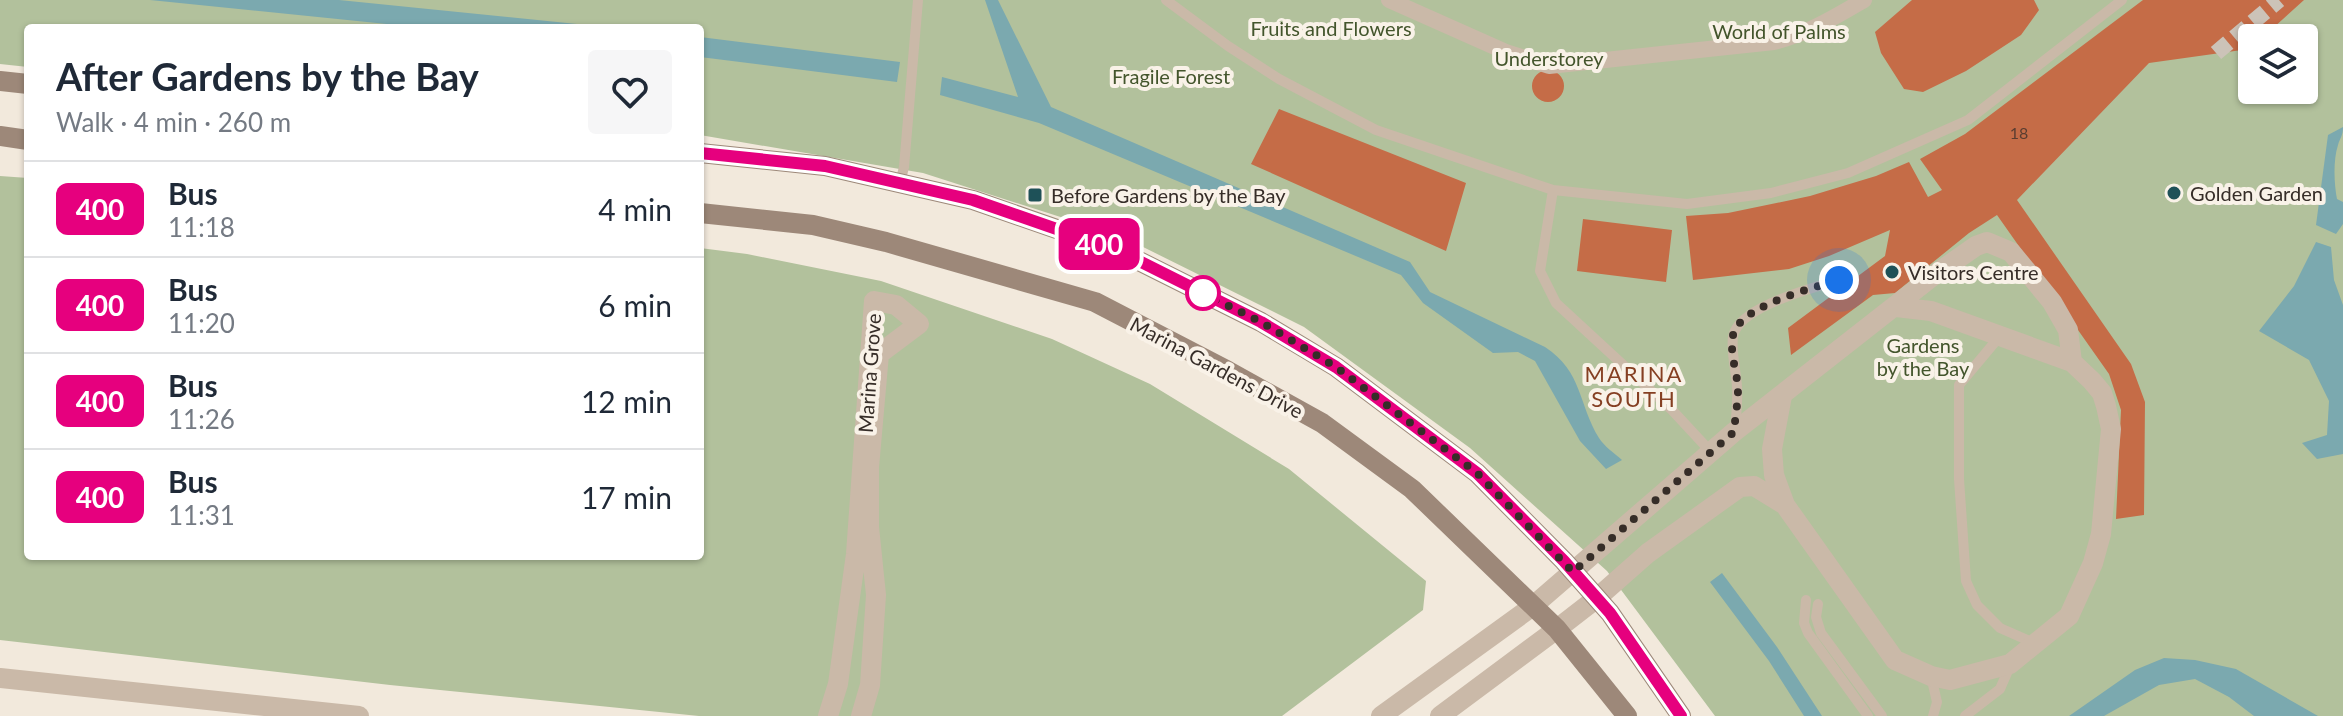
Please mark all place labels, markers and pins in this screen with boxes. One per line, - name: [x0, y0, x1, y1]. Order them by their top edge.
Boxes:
- place label: Golden Garden: [2190, 181, 2323, 205]
- place label: Before Gardens by the Bay: [1051, 183, 1286, 207]
- marker: Golden Garden: [2165, 184, 2183, 202]
- marker: Before Gardens by the Bay: [1026, 186, 1044, 204]
- place label: Visitors Centre: [1908, 260, 2039, 284]
- marker: Visitors Centre: [1883, 263, 1901, 281]
- unlabelled marker: [1186, 276, 1220, 310]

